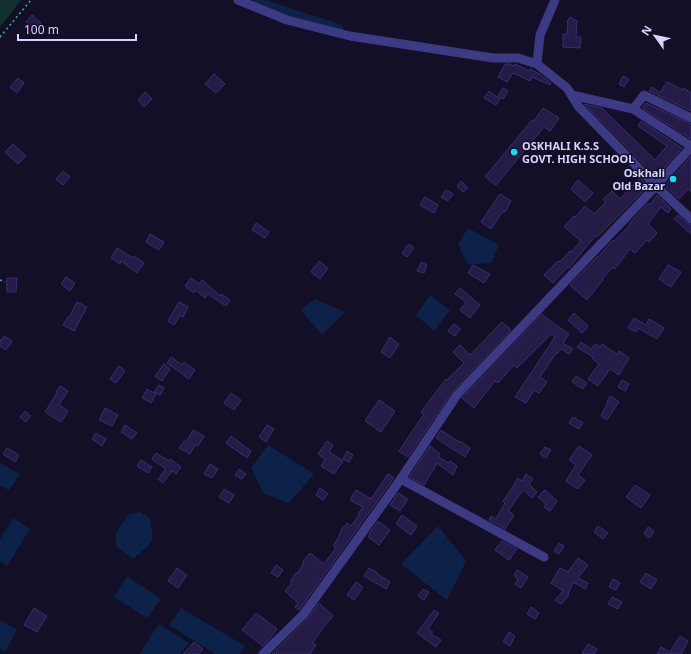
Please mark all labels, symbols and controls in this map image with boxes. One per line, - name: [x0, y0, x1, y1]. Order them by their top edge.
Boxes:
- scale bar: [18, 16, 136, 42]
- north arrow: [635, 16, 675, 56]
- text: 100 m: [24, 21, 59, 38]
- text: N: [637, 22, 655, 38]
- place label: OSKHALI K.S.S GOVT. HIGH SCHOOL: [522, 138, 634, 166]
- marker: OSKHALI K.S.S GOVT. HIGH SCHOOL: [509, 147, 519, 157]
- place label: Oskhali Old Bazar: [612, 165, 665, 193]
- marker: Oskhali Old Bazar: [668, 174, 678, 184]

